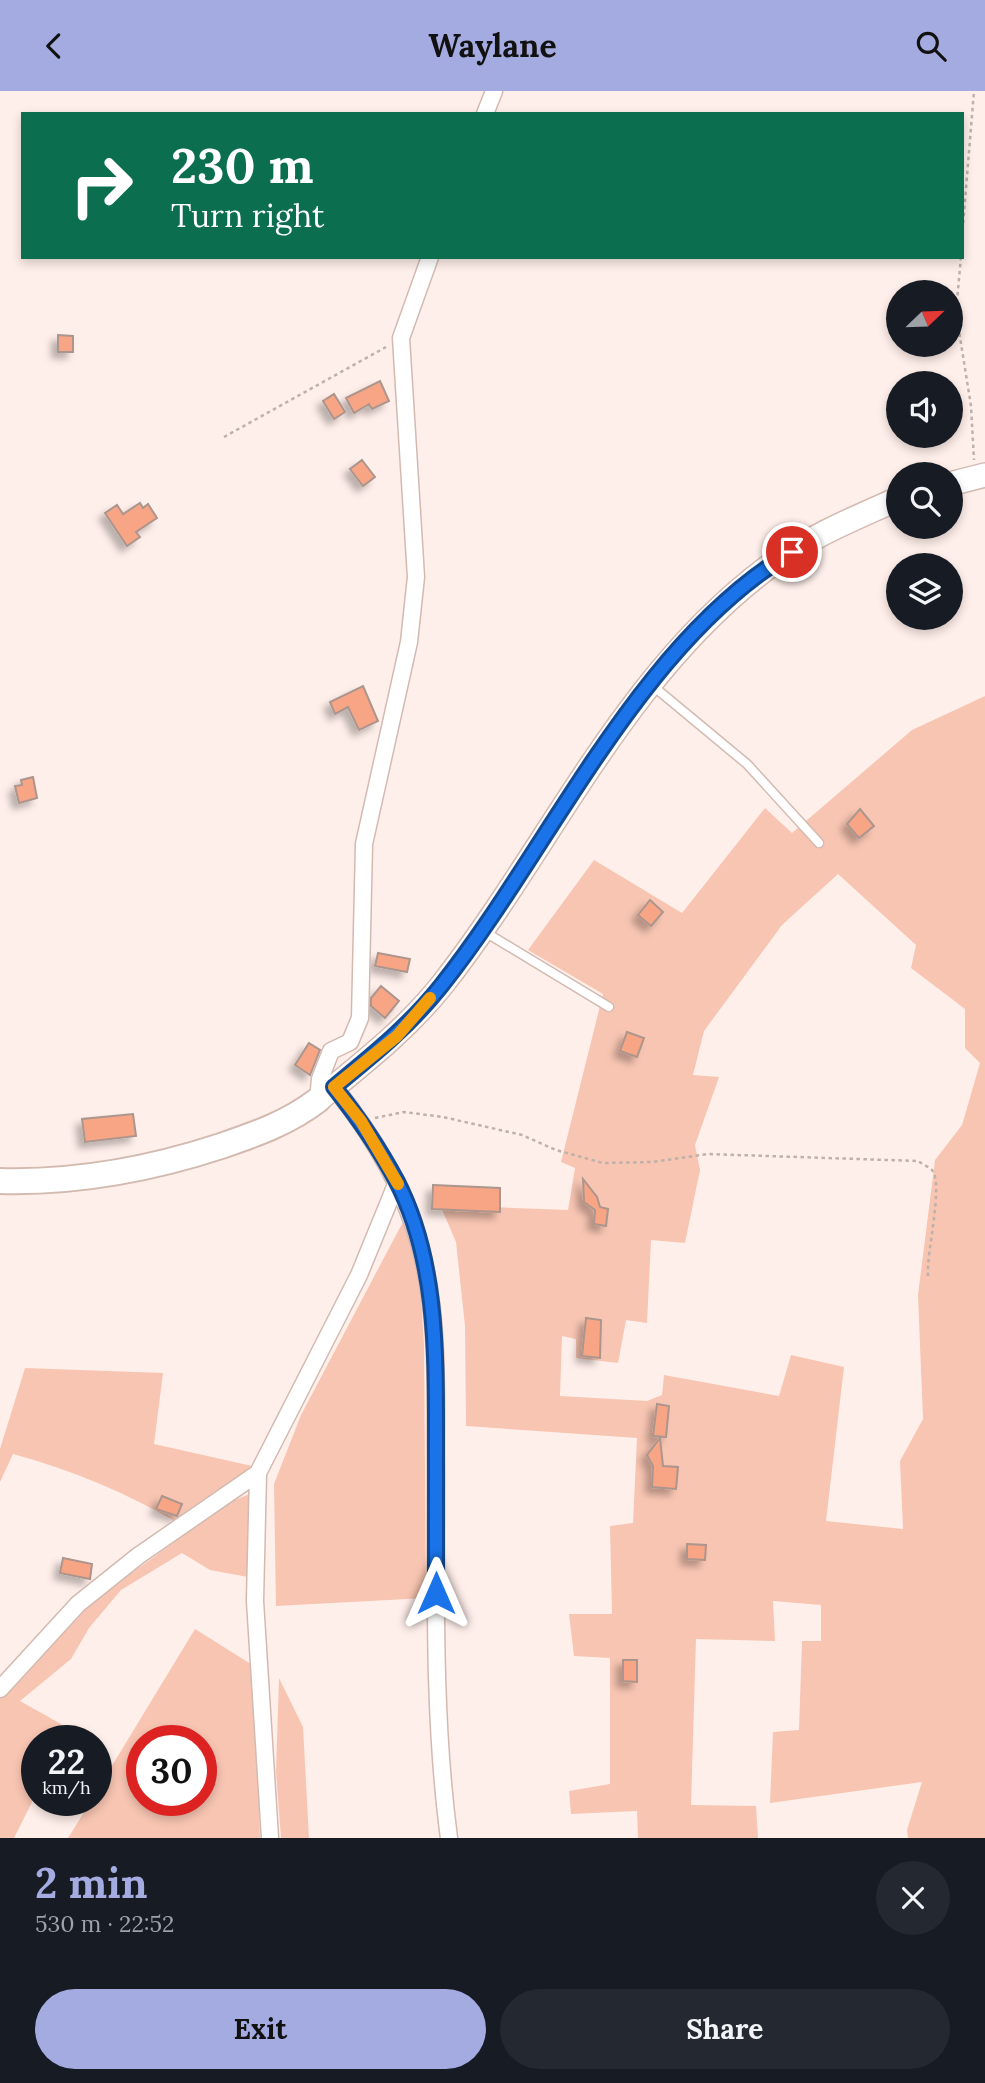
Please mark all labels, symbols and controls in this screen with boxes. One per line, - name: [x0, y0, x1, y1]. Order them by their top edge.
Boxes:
- text: Waylane: [428, 25, 557, 66]
- icon: back: [35, 27, 73, 65]
- icon: search: [912, 27, 950, 65]
- text: 230 m: [171, 134, 314, 196]
- icon: right: [56, 140, 147, 231]
- text: Turn right: [171, 195, 324, 236]
- north arrow: [886, 280, 962, 357]
- map controls: [886, 280, 963, 630]
- button: sound: [886, 371, 963, 448]
- button: search: [886, 462, 963, 539]
- pin: [762, 522, 822, 582]
- icon: arrive: [773, 533, 811, 571]
- button: layers: [886, 553, 963, 630]
- position arrow: [399, 1556, 473, 1630]
- speed limit sign: 30: [126, 1725, 217, 1816]
- text: 22: [48, 1739, 85, 1784]
- text: km/h: [42, 1776, 91, 1799]
- text: 2 min: [35, 1856, 148, 1910]
- button: close: [876, 1861, 950, 1935]
- text: 530 m · 22:52: [35, 1909, 174, 1938]
- button: Exit: [35, 1989, 486, 2069]
- button: Share: [500, 1989, 950, 2069]

